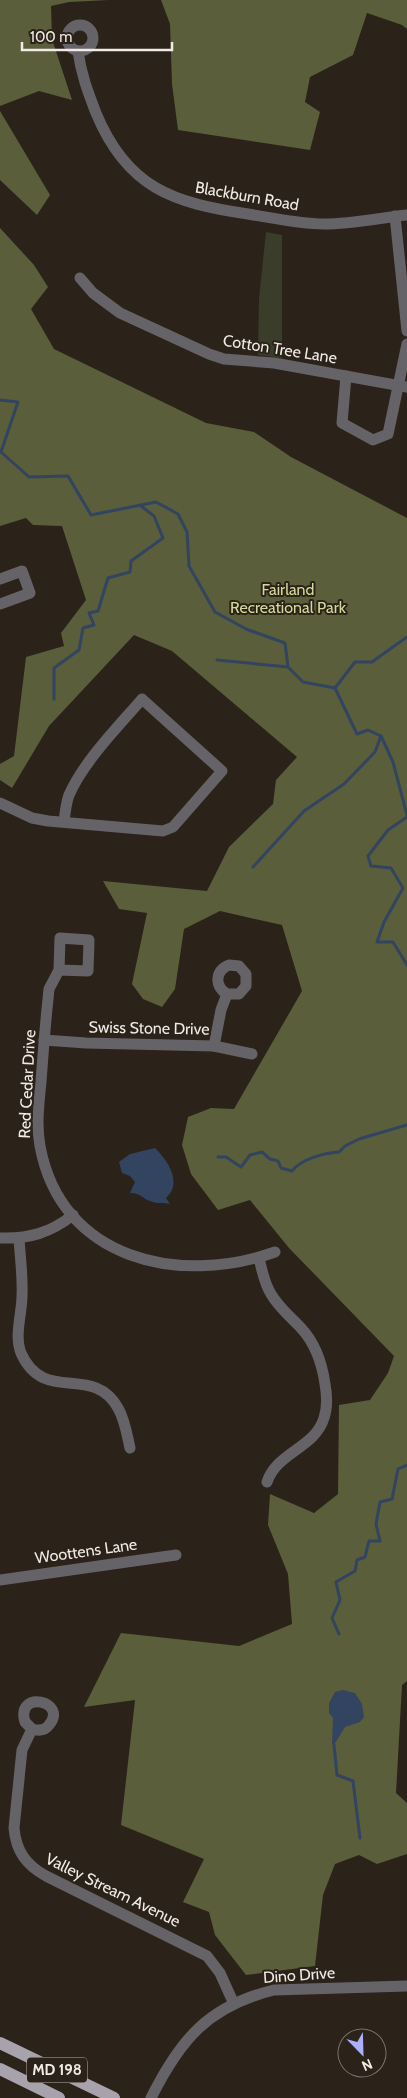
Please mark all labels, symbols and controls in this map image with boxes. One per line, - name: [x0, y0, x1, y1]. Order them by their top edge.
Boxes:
- scale bar: [22, 20, 172, 52]
- text: 100 m: [30, 28, 72, 46]
- street label: Blackburn Road: [194, 178, 300, 214]
- street label: Cotton Tree Lane: [222, 331, 338, 367]
- park label: Fairland Recreational Park: [230, 580, 347, 617]
- street label: Swiss Stone Drive: [88, 1017, 210, 1039]
- street label: Red Cedar Drive: [15, 1029, 39, 1139]
- street label: Woottens Lane: [34, 1534, 138, 1568]
- street label: Valley Stream Avenue: [42, 1849, 184, 1931]
- street label: Dino Drive: [262, 1963, 336, 1987]
- north arrow: [337, 2028, 387, 2078]
- text: N: [359, 2055, 375, 2075]
- road number: MD 198: [27, 2058, 87, 2082]

